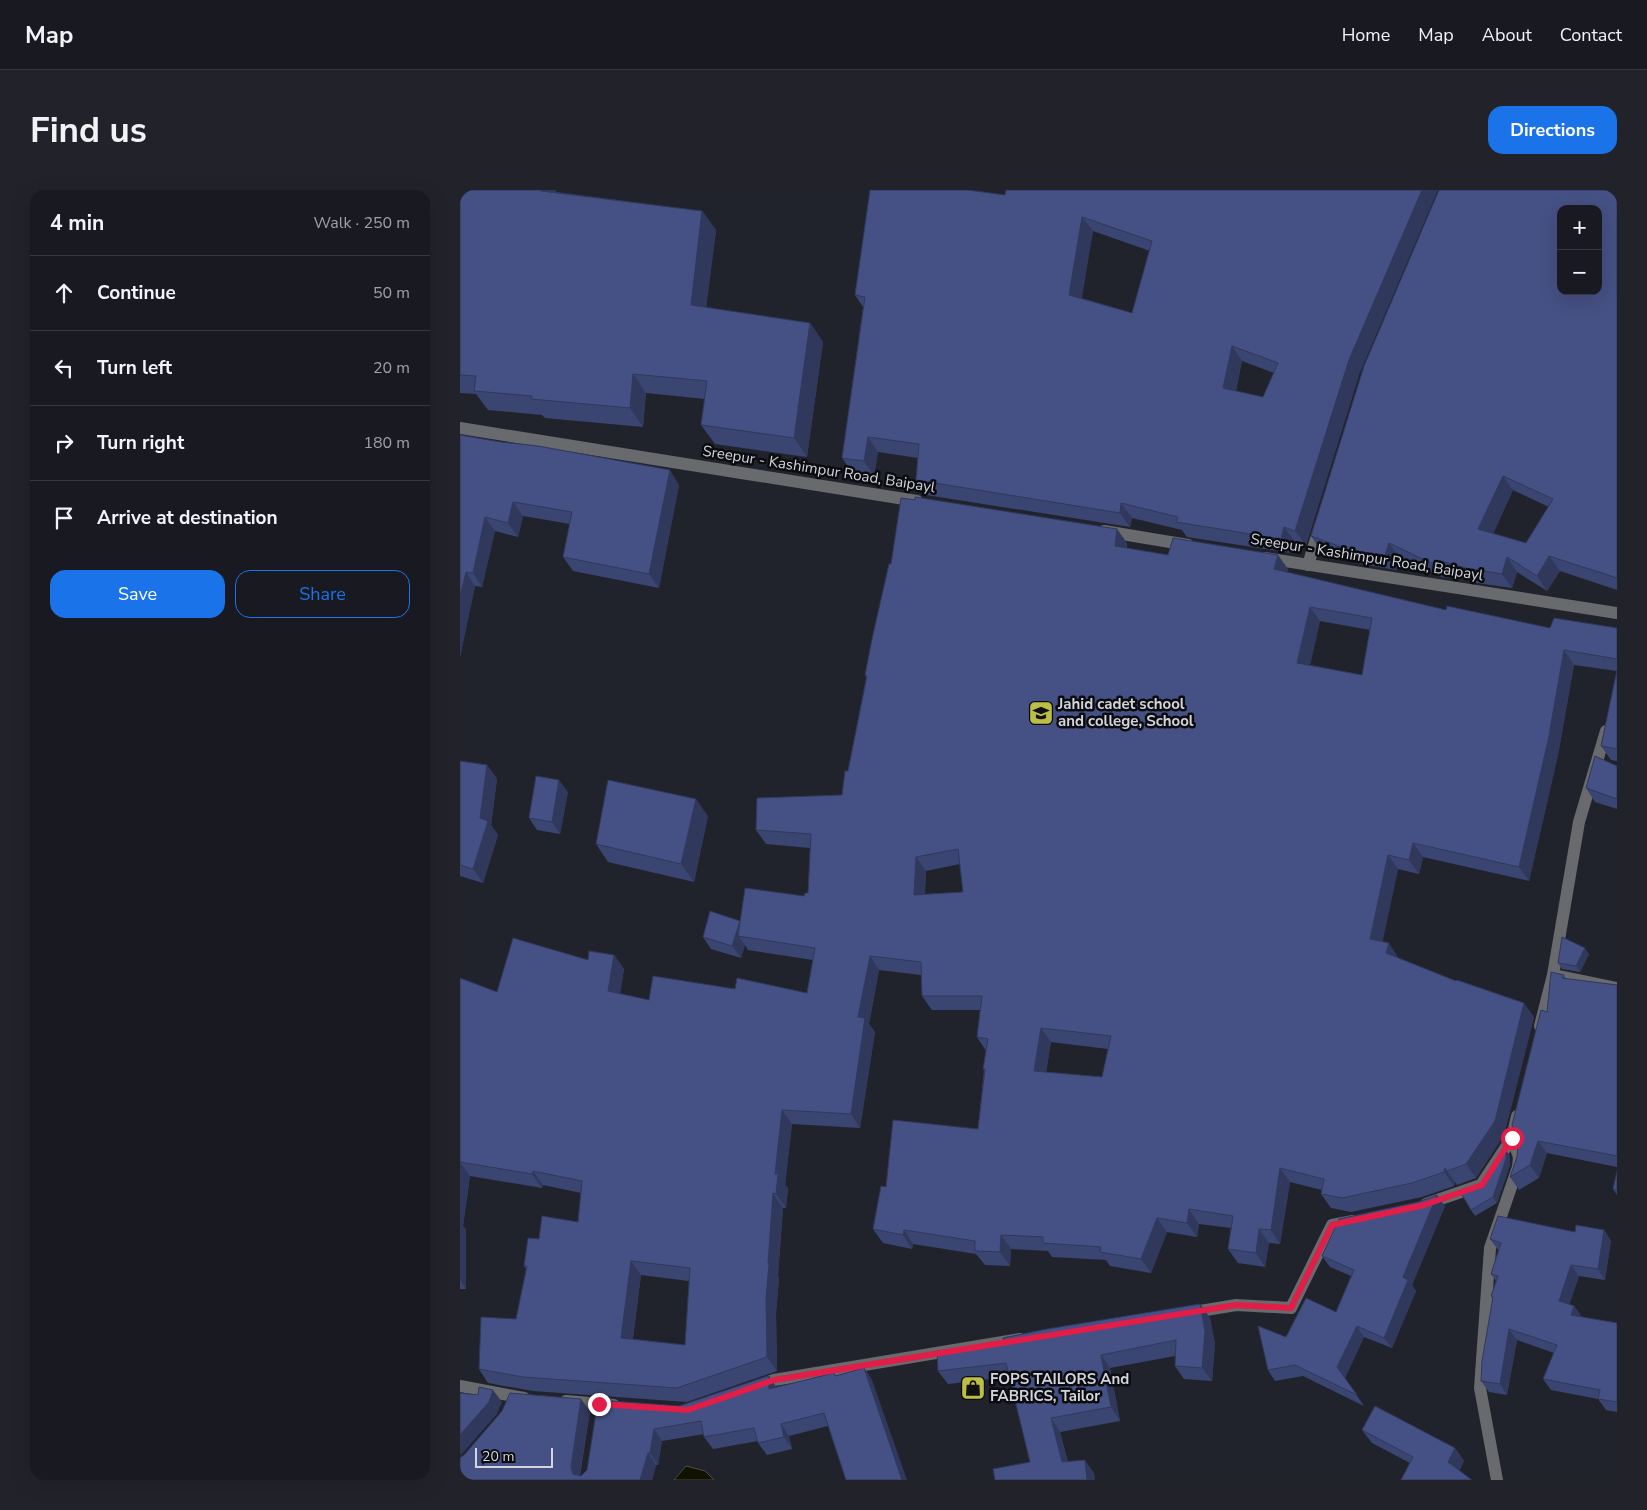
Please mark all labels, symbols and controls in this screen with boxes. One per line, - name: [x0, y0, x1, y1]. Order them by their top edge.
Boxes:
- text: Map: [25, 19, 73, 51]
- text: Home: [1342, 23, 1390, 47]
- text: Map: [1418, 23, 1454, 47]
- text: About: [1482, 23, 1532, 47]
- text: Contact: [1560, 23, 1622, 47]
- button: Directions: [1488, 106, 1617, 154]
- text: Find us: [30, 107, 147, 154]
- map controls: [1557, 205, 1602, 295]
- button: +: [1557, 205, 1602, 250]
- text: 4 min: [50, 209, 104, 237]
- text: Walk · 250 m: [314, 212, 410, 234]
- button: −: [1557, 250, 1602, 295]
- icon: ahead: [50, 279, 78, 307]
- text: Continue: [97, 280, 176, 306]
- text: 50 m: [373, 282, 410, 304]
- icon: left: [50, 354, 78, 382]
- text: Turn left: [97, 355, 172, 381]
- text: 20 m: [373, 357, 410, 379]
- icon: right: [50, 429, 78, 457]
- text: Turn right: [97, 430, 184, 456]
- text: 180 m: [363, 432, 410, 454]
- street label: Sreepur - Kashimpur Road, Baipayl: [701, 441, 937, 497]
- icon: arrive: [50, 504, 78, 532]
- text: Arrive at destination: [97, 505, 278, 531]
- street label: Sreepur - Kashimpur Road, Baipayl: [1249, 529, 1485, 585]
- button: Save: [50, 570, 225, 618]
- button: Share: [235, 570, 410, 618]
- place label: Jahid cadet school and college, School: [1057, 694, 1194, 731]
- school or university icon: Jahid cadet school and college, School: [1028, 700, 1054, 726]
- route start: [1501, 1127, 1524, 1150]
- place label: FOPS TAILORS And FABRICS, Tailor: [990, 1369, 1129, 1406]
- shop icon: FOPS TAILORS And FABRICS, Tailor: [960, 1375, 986, 1401]
- route end: [588, 1393, 611, 1416]
- scale bar: [475, 1445, 552, 1468]
- text: 20 m: [482, 1447, 514, 1466]

